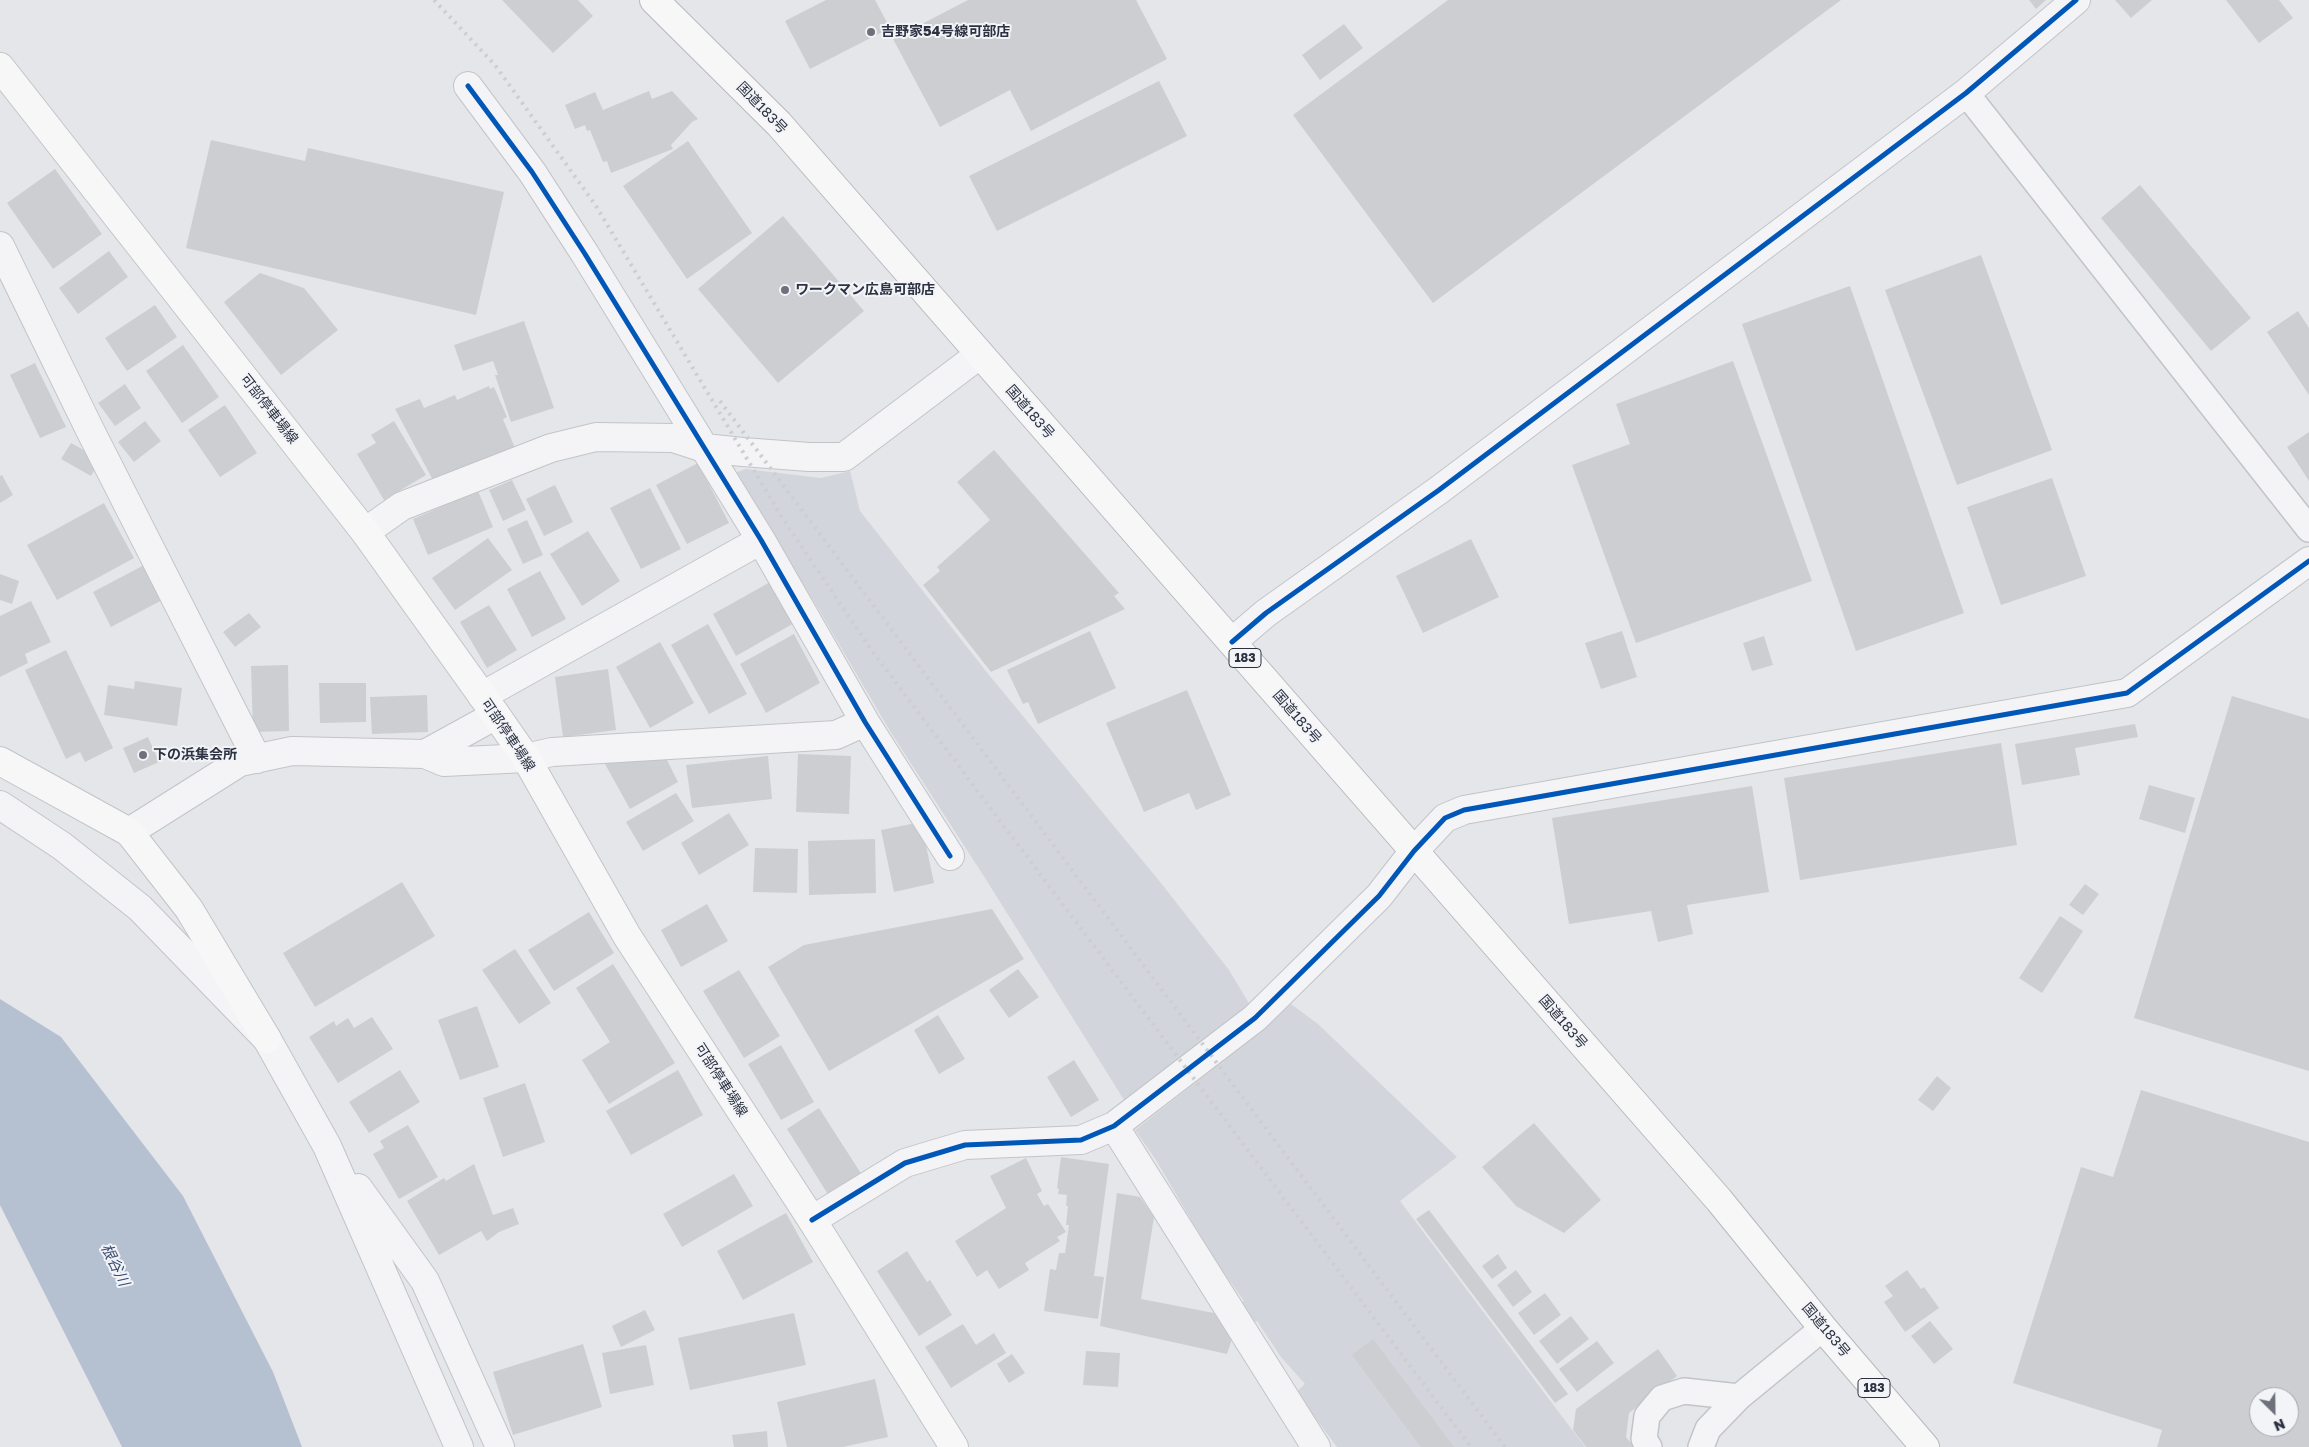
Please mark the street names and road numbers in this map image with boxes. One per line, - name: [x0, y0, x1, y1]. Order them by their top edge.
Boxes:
- street label: 国道183号: [733, 79, 791, 137]
- street label: 可部停車場線: [237, 371, 301, 447]
- street label: 国道183号: [1002, 382, 1058, 442]
- road number: 183: [1229, 648, 1261, 668]
- street label: 国道183号: [1269, 687, 1325, 747]
- street label: 可部停車場線: [478, 695, 538, 775]
- street label: 国道183号: [1535, 992, 1591, 1052]
- street label: 可部停車場線: [691, 1040, 751, 1120]
- street label: 国道183号: [1799, 1300, 1853, 1360]
- road number: 183: [1858, 1379, 1890, 1398]

